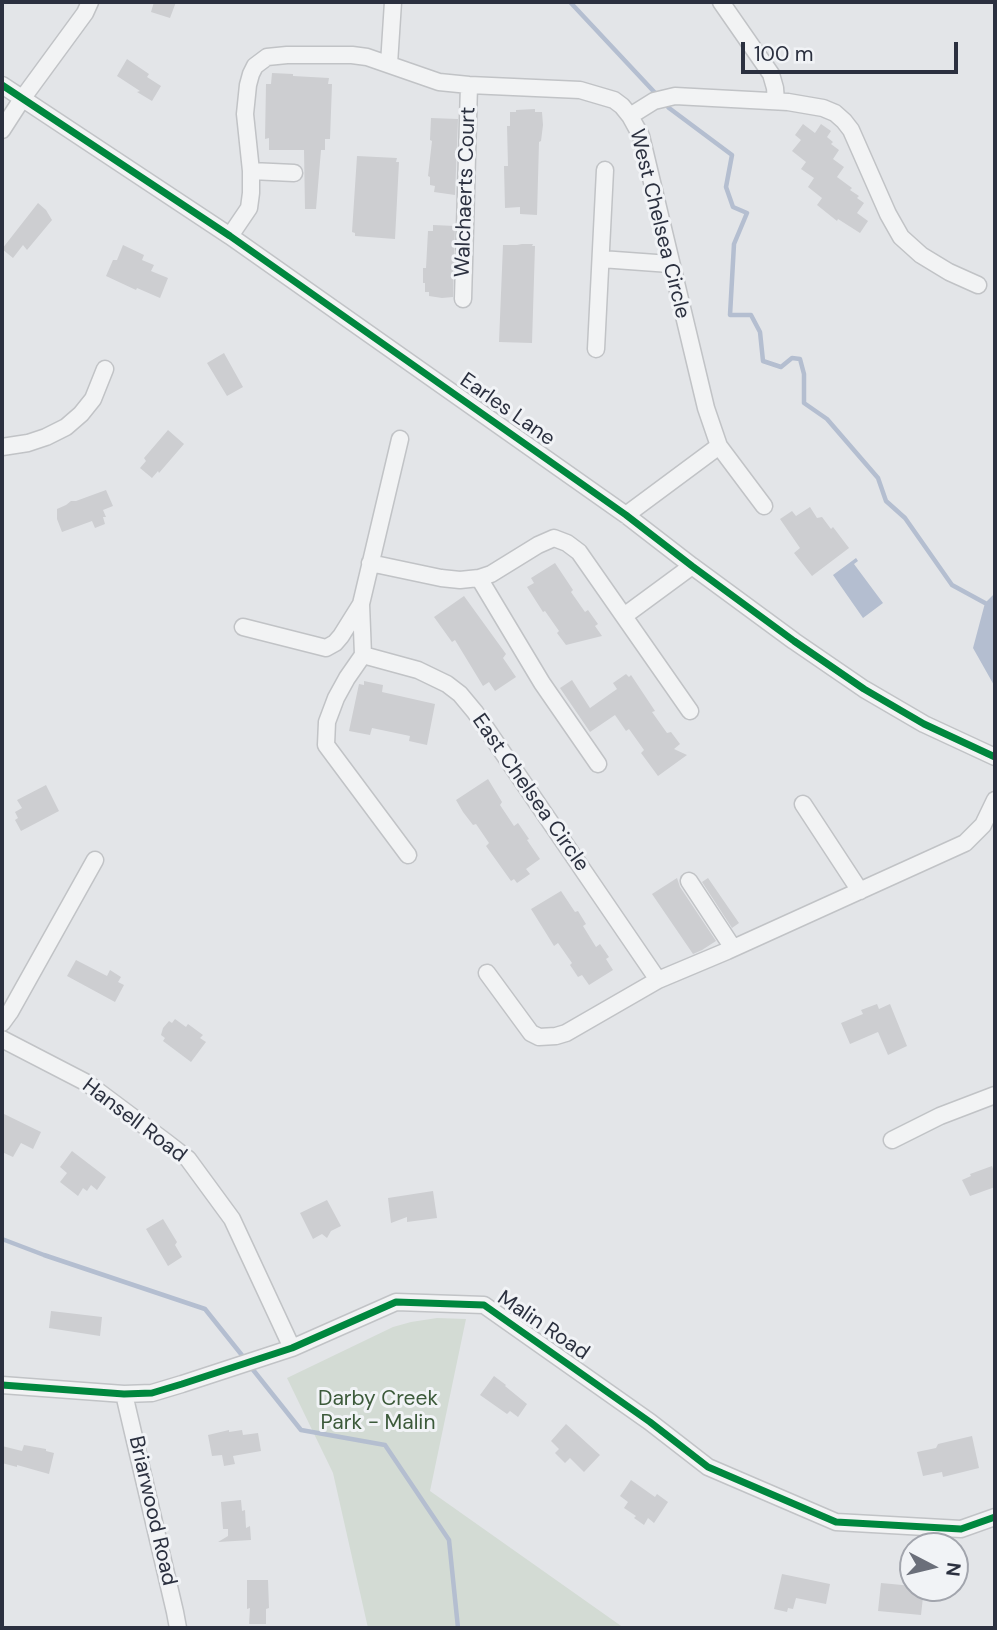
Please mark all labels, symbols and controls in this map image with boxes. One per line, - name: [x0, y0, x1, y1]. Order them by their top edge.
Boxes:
- scale bar: [745, 28, 962, 72]
- text: 100 m: [754, 40, 814, 68]
- street label: Walchaerts Court: [450, 106, 482, 278]
- street label: West Chelsea Circle: [623, 127, 695, 321]
- street label: Earles Lane: [455, 368, 559, 452]
- street label: East Chelsea Circle: [466, 709, 594, 877]
- street label: Hansell Road: [77, 1074, 191, 1168]
- street label: Malin Road: [492, 1286, 594, 1366]
- park label: Darby Creek Park - Malin: [318, 1386, 438, 1436]
- street label: Briarwood Road: [123, 1434, 181, 1588]
- north arrow: [899, 1532, 969, 1602]
- text: N: [940, 1561, 967, 1578]

